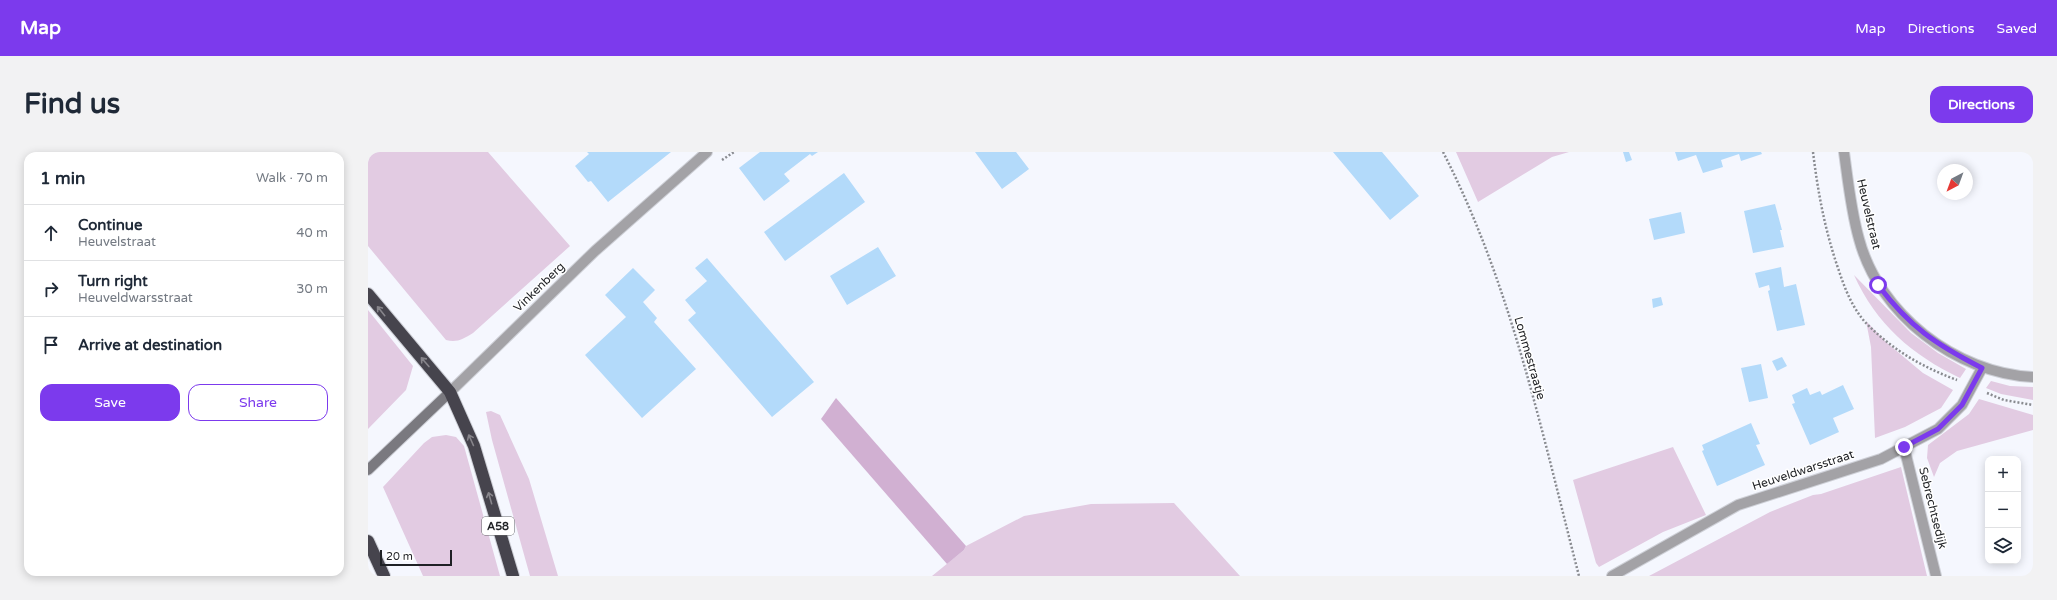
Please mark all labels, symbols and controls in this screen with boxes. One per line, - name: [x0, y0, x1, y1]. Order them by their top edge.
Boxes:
- text: Map: [20, 17, 61, 39]
- text: Map: [1855, 20, 1886, 37]
- text: Directions: [1908, 20, 1975, 37]
- text: Saved: [1997, 20, 2037, 37]
- button: Directions: [1930, 86, 2033, 123]
- text: Find us: [24, 87, 120, 121]
- north arrow: [1937, 164, 1973, 200]
- text: 1 min: [40, 168, 85, 189]
- text: Walk · 70 m: [256, 170, 328, 186]
- street label: Heuvelstraat: [1854, 177, 1884, 251]
- text: Continue: [78, 216, 142, 234]
- icon: ahead: [40, 222, 62, 244]
- text: 40 m: [296, 225, 328, 241]
- text: Heuvelstraat: [78, 234, 156, 250]
- street label: Vinkenberg: [511, 259, 567, 315]
- text: Turn right: [78, 272, 148, 290]
- route start: [1869, 276, 1887, 294]
- icon: right: [40, 278, 62, 300]
- text: 30 m: [296, 281, 328, 297]
- text: Heuveldwarsstraat: [78, 290, 193, 306]
- one-way arrow: [377, 306, 386, 316]
- street label: Lommestraatje: [1511, 315, 1549, 401]
- icon: arrive: [40, 334, 62, 356]
- text: Arrive at destination: [78, 336, 222, 354]
- one-way arrow: [420, 357, 429, 367]
- button: Save: [40, 384, 180, 421]
- button: Share: [188, 384, 328, 421]
- one-way arrow: [467, 434, 475, 446]
- route end: [1895, 438, 1913, 456]
- street label: Heuveldwarsstraat: [1750, 447, 1856, 493]
- map controls: [1985, 456, 2021, 564]
- button: +: [1985, 456, 2021, 492]
- street label: Sebrechtsedijk: [1916, 466, 1950, 551]
- one-way arrow: [486, 492, 493, 505]
- button: −: [1985, 492, 2021, 528]
- road number: A58: [482, 517, 514, 535]
- button: layers: [1985, 528, 2021, 564]
- scale bar: [380, 548, 452, 567]
- text: 20 m: [386, 550, 413, 563]

